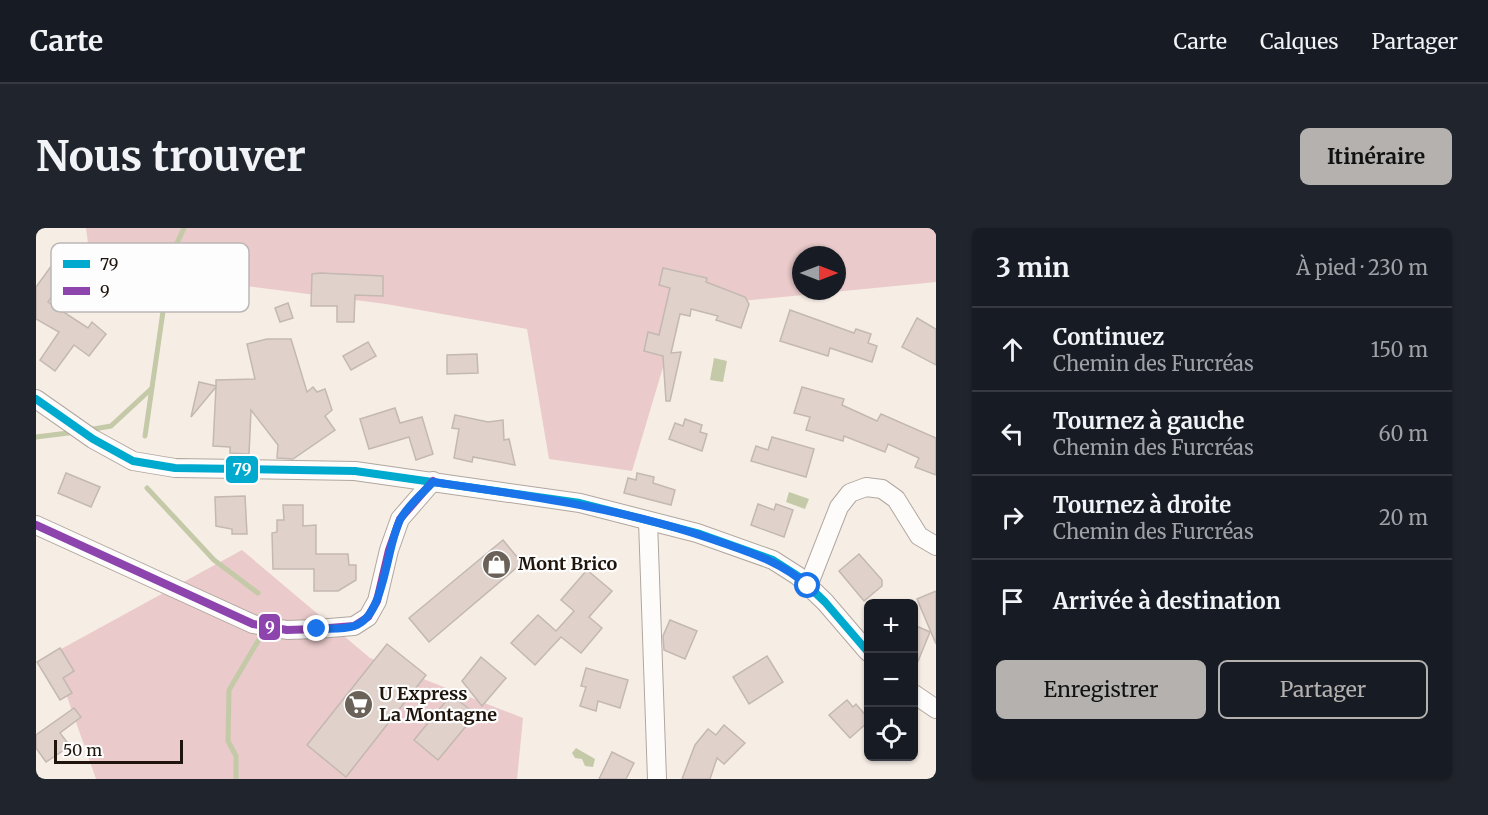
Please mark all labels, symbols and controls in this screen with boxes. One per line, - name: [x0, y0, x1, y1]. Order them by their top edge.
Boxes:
- text: Carte: [30, 23, 103, 59]
- text: Carte: [1174, 28, 1227, 55]
- text: Calques: [1260, 28, 1339, 55]
- text: Partager: [1372, 28, 1458, 55]
- button: Itinéraire: [1300, 128, 1452, 185]
- text: Nous trouver: [36, 130, 306, 182]
- legend: [51, 243, 249, 312]
- north arrow: [792, 246, 846, 300]
- text: 3 min: [996, 251, 1070, 284]
- text: 79: [100, 254, 119, 274]
- text: À pied · 230 m: [1296, 255, 1428, 280]
- text: 9: [100, 281, 110, 301]
- text: Continuez: [1053, 323, 1164, 351]
- icon: ahead: [996, 333, 1029, 366]
- text: 150 m: [1371, 337, 1428, 362]
- text: Chemin des Furcréas: [1053, 351, 1254, 376]
- text: Tournez à gauche: [1053, 407, 1244, 435]
- icon: left: [996, 417, 1029, 450]
- text: 60 m: [1378, 421, 1428, 446]
- text: Chemin des Furcréas: [1053, 435, 1254, 460]
- line badge: 79: [225, 455, 259, 484]
- text: 79: [232, 459, 252, 479]
- text: Tournez à droite: [1053, 491, 1231, 519]
- icon: right: [996, 501, 1029, 534]
- text: 20 m: [1379, 505, 1428, 530]
- text: Chemin des Furcréas: [1053, 519, 1254, 544]
- shop icon: Mont Brico: [481, 548, 513, 580]
- place label: Mont Brico: [518, 552, 618, 575]
- route start: [794, 572, 820, 598]
- icon: arrive: [996, 585, 1029, 618]
- text: Arrivée à destination: [1053, 587, 1281, 615]
- map controls: [864, 599, 918, 761]
- button: +: [864, 599, 918, 653]
- line badge: 9: [258, 613, 281, 641]
- route end: [303, 615, 329, 641]
- text: 9: [265, 617, 275, 637]
- button: −: [864, 653, 918, 707]
- button: Enregistrer: [996, 660, 1206, 719]
- button: Partager: [1218, 660, 1428, 719]
- place label: U Express La Montagne: [379, 682, 497, 726]
- supermarket icon: U Express La Montagne: [342, 688, 374, 720]
- button: locate: [864, 707, 918, 761]
- scale bar: [54, 737, 183, 764]
- text: 50 m: [63, 740, 102, 760]

